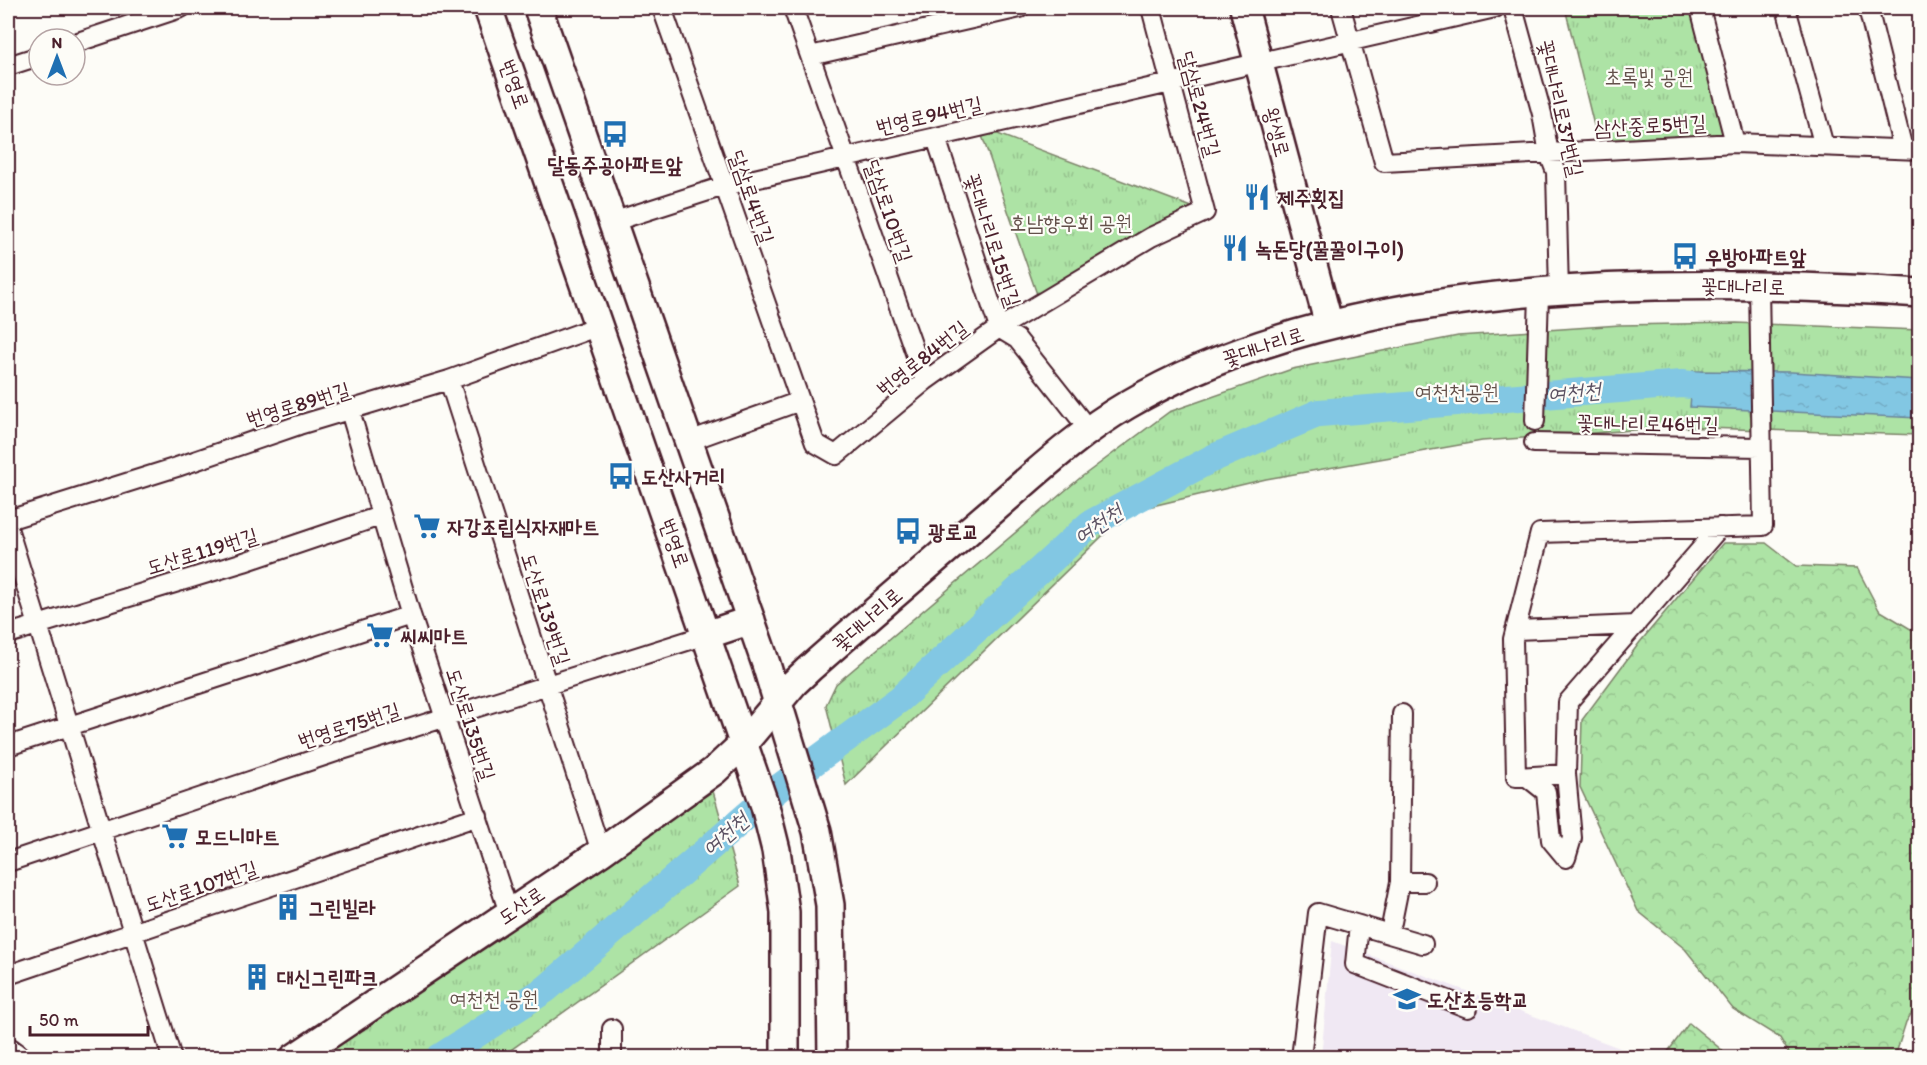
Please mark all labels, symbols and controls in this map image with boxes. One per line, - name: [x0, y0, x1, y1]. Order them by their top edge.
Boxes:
- north arrow: [27, 27, 87, 87]
- text: N: [52, 33, 62, 52]
- street label: 꽃대나리로37번길: [1533, 37, 1589, 179]
- street label: 달삼로24번길: [1174, 49, 1226, 160]
- street label: 번영로: [495, 56, 535, 112]
- park label: 초록빛 공원: [1604, 64, 1694, 89]
- street label: 번영로94번길: [874, 91, 985, 139]
- street label: 왕생로: [1258, 104, 1296, 160]
- street label: 삼산중로5번길: [1593, 110, 1707, 140]
- bus stop icon: 달동주공아파트앞: [600, 119, 630, 149]
- street label: 달삼로4번길: [724, 147, 780, 247]
- place label: 달동주공아파트앞: [547, 152, 683, 177]
- street label: 달삼로10번길: [860, 156, 918, 266]
- street label: 꽃대나리로15번길: [960, 170, 1026, 310]
- restaurant icon: 제주횟집: [1242, 182, 1272, 212]
- place label: 제주횟집: [1277, 185, 1345, 210]
- park label: 호남향우회 공원: [1009, 210, 1133, 235]
- restaurant icon: 녹돈당(꿀꿀이구이): [1220, 233, 1250, 263]
- place label: 녹돈당(꿀꿀이구이): [1255, 236, 1404, 262]
- bus stop icon: 우방아파트앞: [1670, 241, 1700, 271]
- place label: 우방아파트앞: [1705, 244, 1806, 269]
- street label: 꽃대나리로: [1701, 273, 1785, 299]
- street label: 번영로84번길: [872, 315, 973, 401]
- street label: 꽃대나리로: [1219, 321, 1307, 371]
- street label: 번영로89번길: [243, 376, 353, 432]
- water label: 여천천: [1546, 376, 1604, 408]
- park label: 여천천공원: [1415, 379, 1499, 404]
- street label: 꽃대나리로46번길: [1577, 409, 1719, 437]
- bus stop icon: 도산사거리: [606, 461, 636, 491]
- place label: 도산사거리: [641, 464, 726, 489]
- water label: 여천천: [1068, 497, 1129, 550]
- supermarket icon: 자강조립식자재마트: [412, 511, 442, 541]
- place label: 자강조립식자재마트: [447, 514, 599, 539]
- street label: 번영로: [655, 515, 695, 571]
- bus stop icon: 광로교: [893, 516, 923, 546]
- place label: 광로교: [928, 519, 979, 544]
- street label: 도산로119번길: [143, 522, 261, 580]
- street label: 도산로139번길: [516, 550, 576, 668]
- street label: 꽃대나리로: [827, 582, 907, 656]
- supermarket icon: 씨씨마트: [365, 620, 395, 650]
- place label: 씨씨마트: [400, 623, 468, 648]
- street label: 도산로135번길: [441, 665, 501, 783]
- street label: 번영로75번길: [295, 697, 403, 753]
- water label: 여천천: [696, 805, 756, 862]
- supermarket icon: 모드니마트: [160, 821, 190, 851]
- place label: 모드니마트: [195, 824, 280, 849]
- street label: 도산로107번길: [141, 855, 261, 917]
- street label: 도산로: [493, 880, 549, 930]
- building icon: 그린빌라: [273, 892, 303, 922]
- place label: 그린빌라: [308, 895, 376, 920]
- building icon: 대신그린파크: [242, 962, 272, 992]
- place label: 대신그린파크: [277, 965, 378, 990]
- school or university icon: 도산초등학교: [1392, 984, 1422, 1014]
- park label: 여천천 공원: [449, 986, 539, 1011]
- place label: 도산초등학교: [1427, 987, 1528, 1012]
- scale bar: [30, 999, 148, 1037]
- text: 50 m: [39, 1009, 79, 1031]

